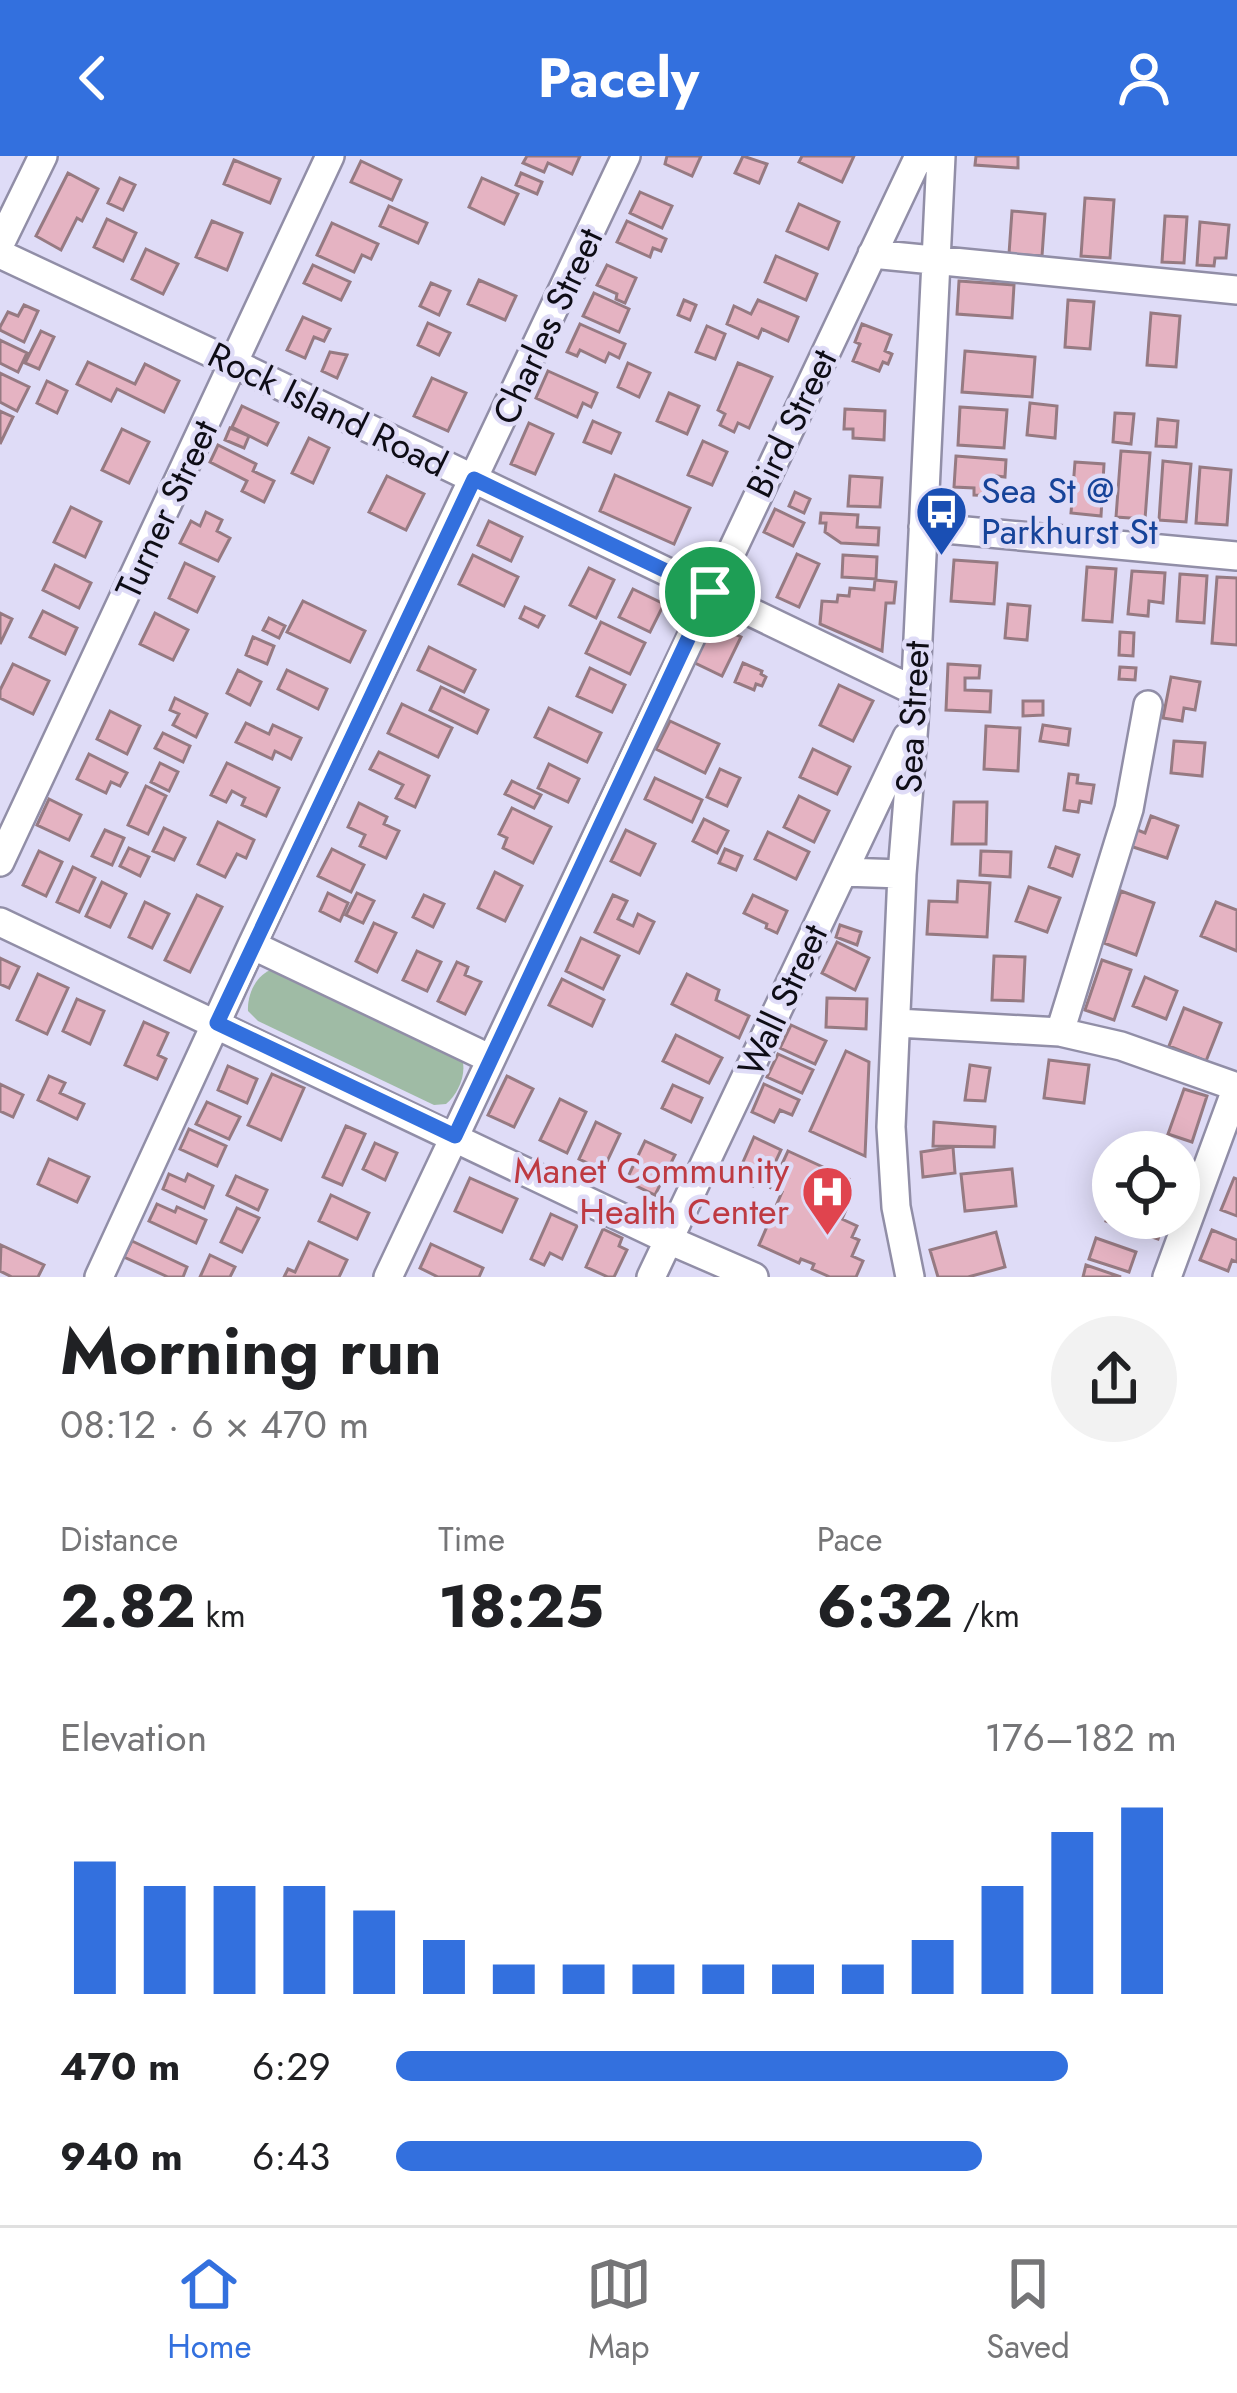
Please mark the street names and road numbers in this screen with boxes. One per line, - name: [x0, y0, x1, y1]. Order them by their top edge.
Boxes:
- street label: Charles Street: [479, 219, 615, 433]
- street label: Rock Island Road: [200, 329, 456, 489]
- street label: Bird Street: [733, 340, 849, 506]
- street label: Turner Street: [102, 411, 230, 607]
- street label: Sea Street: [882, 639, 942, 794]
- street label: Wall Street: [724, 915, 840, 1085]

